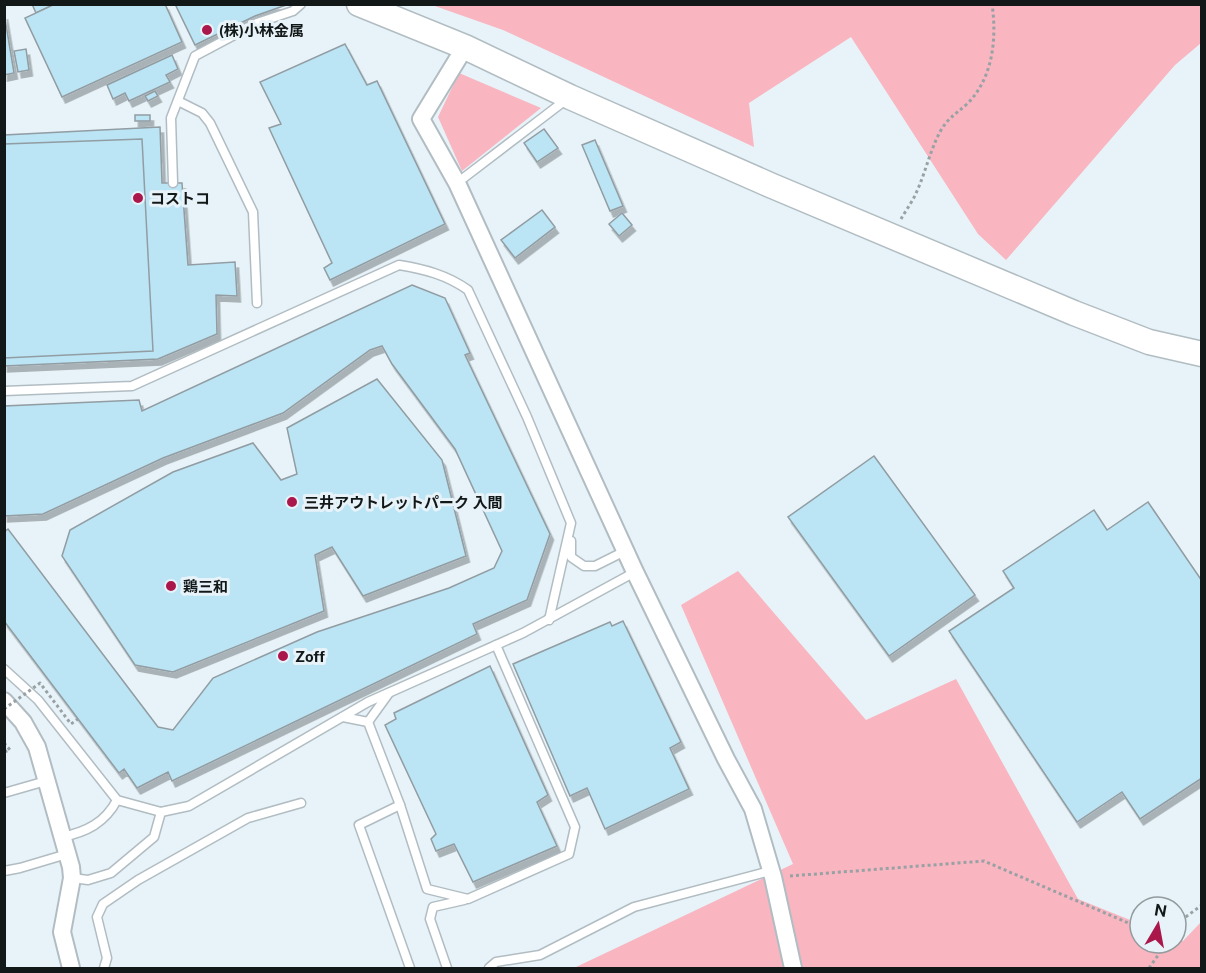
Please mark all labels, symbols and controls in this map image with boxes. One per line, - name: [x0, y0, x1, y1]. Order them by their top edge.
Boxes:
- place label: (株)小林金属: [219, 22, 304, 39]
- marker: (株)小林金属: [200, 23, 214, 37]
- place label: コストコ: [150, 190, 210, 207]
- marker: コストコ: [131, 191, 145, 205]
- place label: 三井アウトレットパーク 入間: [304, 494, 502, 511]
- marker: 三井アウトレットパーク 入間: [285, 495, 299, 509]
- place label: 鶏三和: [183, 578, 228, 595]
- marker: 鶏三和: [164, 579, 178, 593]
- place label: Zoff: [295, 648, 325, 665]
- marker: Zoff: [276, 649, 290, 663]
- north arrow: [1128, 895, 1188, 955]
- text: N: [1153, 900, 1168, 921]

